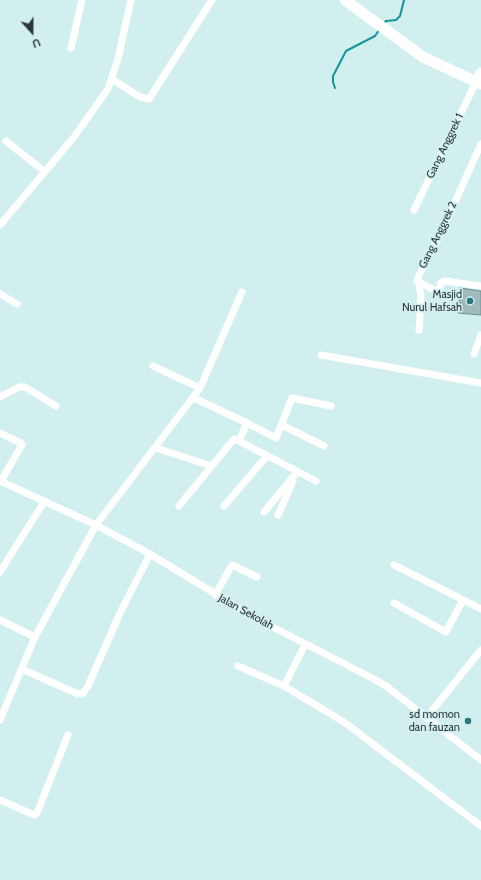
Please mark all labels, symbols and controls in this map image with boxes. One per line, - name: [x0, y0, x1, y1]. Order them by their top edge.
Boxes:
- north arrow: [12, 12, 52, 52]
- text: U: [30, 35, 42, 51]
- street label: Gang Anggrek 1: [424, 111, 466, 181]
- street label: Gang Anggrek 2: [416, 199, 460, 271]
- place label: Masjid Nurul Hafsah: [402, 288, 462, 314]
- marker: Masjid Nurul Hafsah: [465, 296, 475, 306]
- street label: Jalan Sekolah: [216, 591, 276, 633]
- place label: sd momon dan fauzan: [409, 708, 460, 734]
- marker: sd momon dan fauzan: [463, 716, 473, 726]

